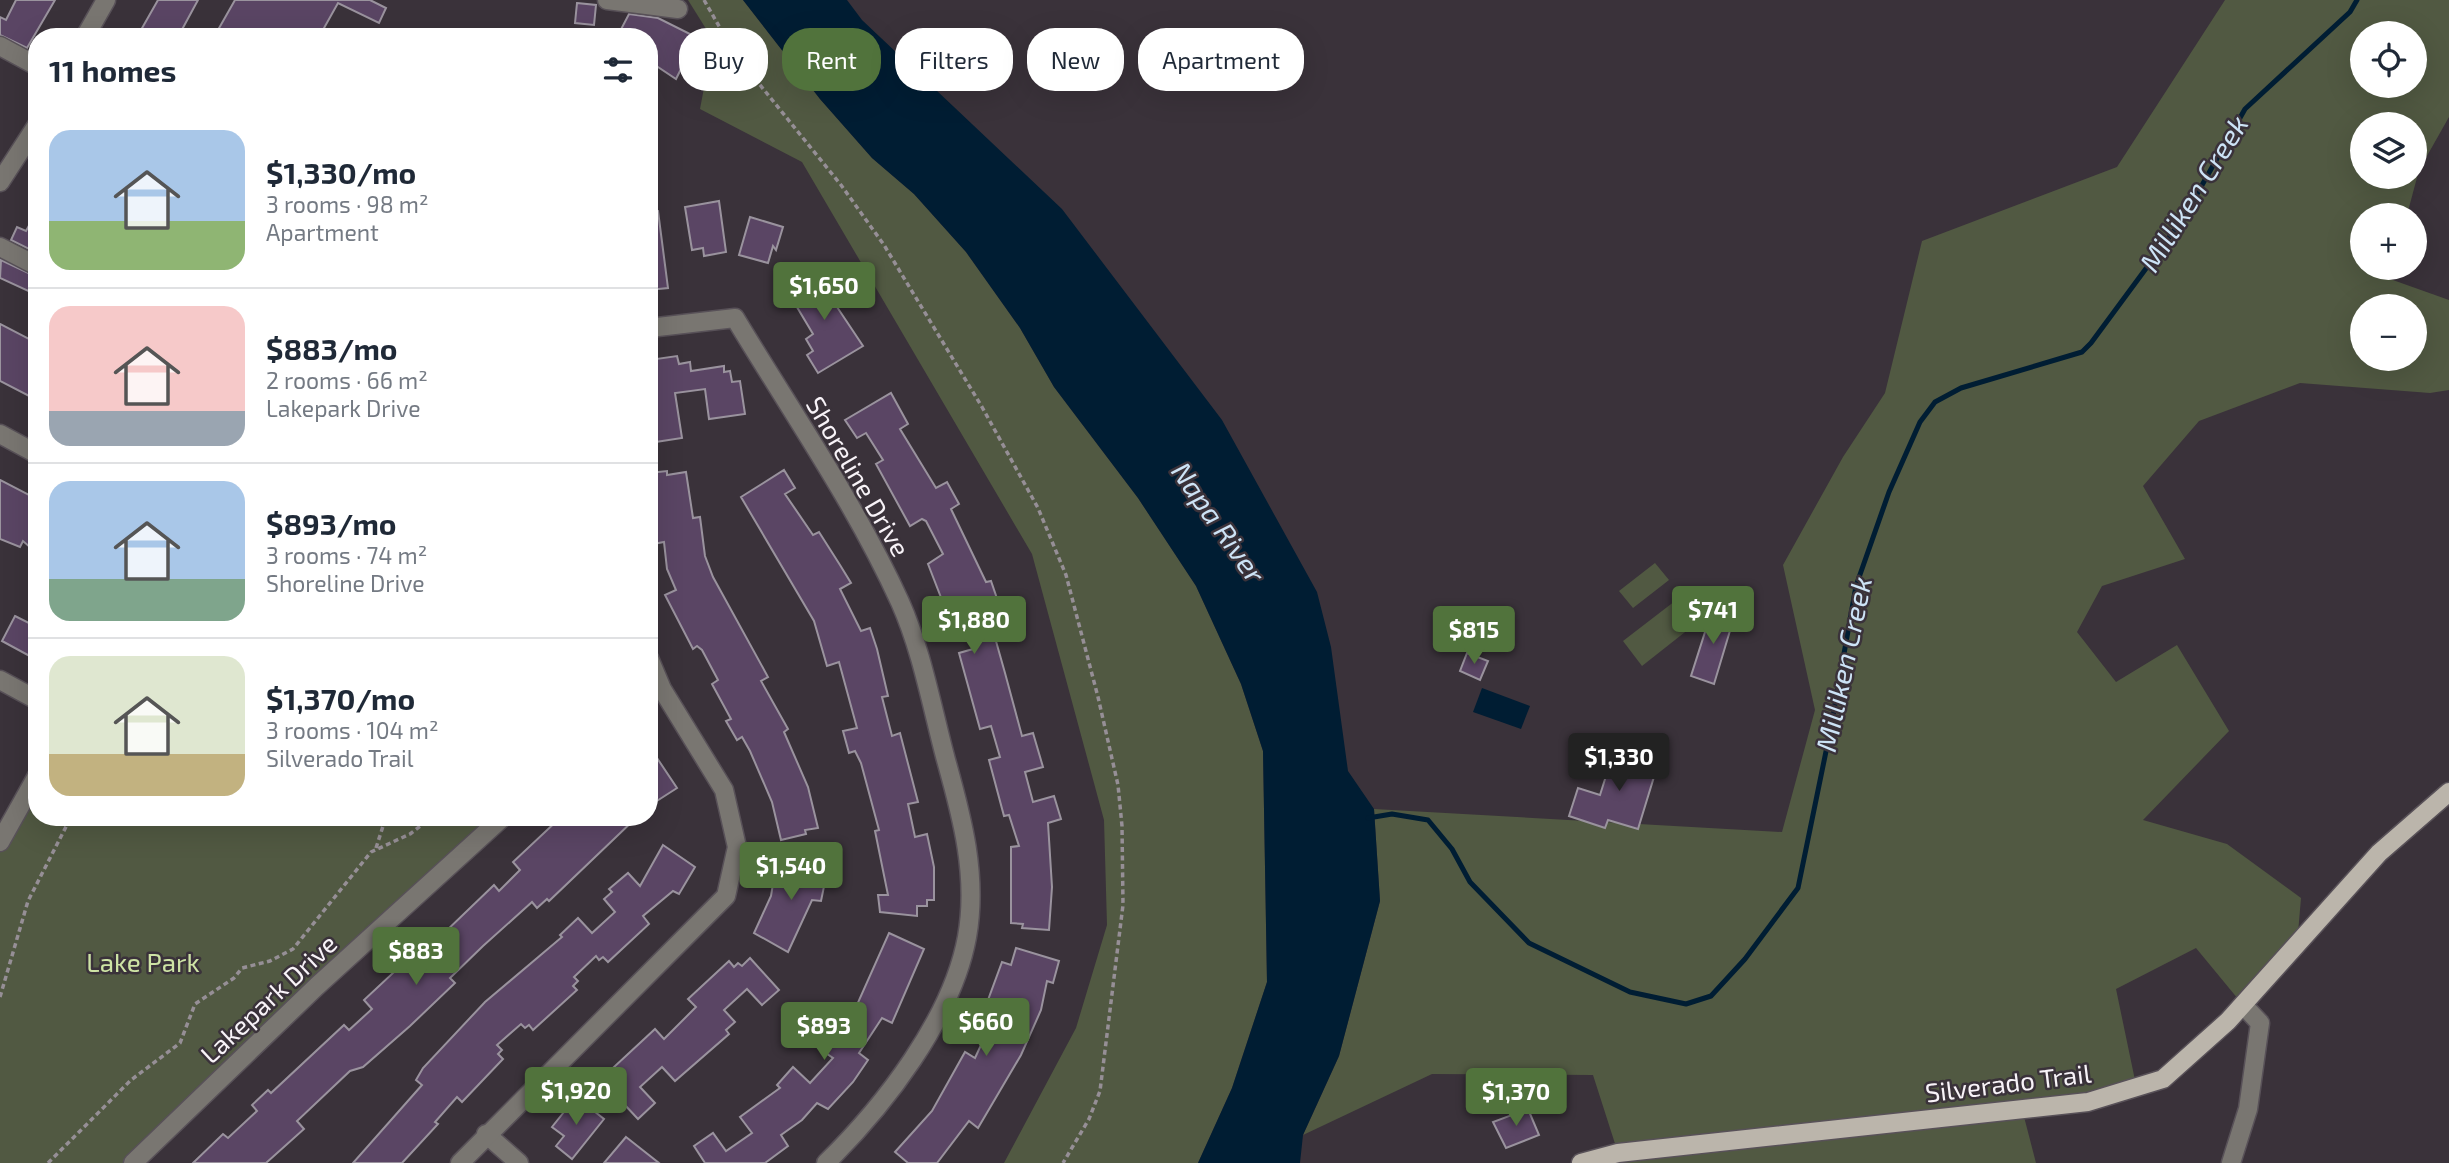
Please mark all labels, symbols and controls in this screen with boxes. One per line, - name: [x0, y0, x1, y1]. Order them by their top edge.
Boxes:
- map controls: [2350, 21, 2427, 371]
- button: locate: [2350, 21, 2427, 98]
- chip: Buy: [679, 28, 768, 91]
- chip: Rent: [782, 28, 881, 91]
- chip: Filters: [895, 28, 1013, 91]
- chip: New: [1027, 28, 1124, 91]
- chip: Apartment: [1138, 28, 1304, 91]
- icon: filters: [599, 51, 637, 89]
- text: 11 homes: [49, 52, 176, 88]
- water label: Milliken Creek: [2131, 109, 2255, 277]
- button: layers: [2350, 112, 2427, 189]
- text: $1,330/mo: [266, 154, 416, 190]
- icon: home: [105, 158, 189, 242]
- text: 3 rooms · 98 m²: [266, 190, 428, 218]
- button: +: [2350, 203, 2427, 280]
- text: Apartment: [266, 218, 379, 246]
- pin: $1,650: [767, 262, 881, 322]
- text: $1,650: [789, 271, 859, 299]
- button: −: [2350, 294, 2427, 371]
- text: $883/mo: [266, 330, 398, 366]
- icon: home: [105, 334, 189, 418]
- text: 2 rooms · 66 m²: [266, 366, 428, 394]
- street label: Shoreline Drive: [801, 391, 917, 561]
- text: Lakepark Drive: [266, 394, 421, 422]
- water label: Napa River: [1165, 455, 1273, 590]
- text: $893/mo: [266, 505, 397, 541]
- icon: home: [105, 509, 189, 593]
- text: 3 rooms · 74 m²: [266, 541, 427, 569]
- text: Shoreline Drive: [266, 569, 425, 597]
- water label: Milliken Creek: [1808, 573, 1878, 755]
- pin: $741: [1672, 586, 1754, 646]
- text: $741: [1688, 595, 1738, 623]
- pin: $1,880: [917, 596, 1031, 656]
- text: $1,880: [938, 605, 1010, 633]
- pin: $815: [1433, 606, 1515, 666]
- text: $815: [1449, 615, 1499, 643]
- text: $1,370/mo: [266, 680, 415, 716]
- icon: home: [105, 684, 189, 768]
- text: 3 rooms · 104 m²: [266, 716, 438, 744]
- pin: $1,330: [1562, 734, 1676, 793]
- text: $1,330: [1584, 742, 1654, 770]
- text: Silverado Trail: [266, 744, 414, 772]
- pin: $1,540: [734, 842, 848, 902]
- text: $1,540: [756, 851, 826, 879]
- street label: Lakepark Drive: [194, 927, 342, 1069]
- pin: $883: [375, 928, 457, 987]
- text: $883: [388, 936, 444, 964]
- park label: Lake Park: [86, 946, 200, 977]
- pin: $660: [945, 998, 1027, 1058]
- pin: $893: [783, 1002, 865, 1062]
- text: $660: [959, 1007, 1014, 1035]
- text: $893: [797, 1011, 851, 1039]
- street label: Silverado Trail: [1923, 1056, 2093, 1108]
- pin: $1,920: [519, 1068, 633, 1127]
- pin: $1,370: [1459, 1068, 1573, 1128]
- text: $1,920: [541, 1076, 611, 1104]
- text: $1,370: [1482, 1077, 1550, 1105]

